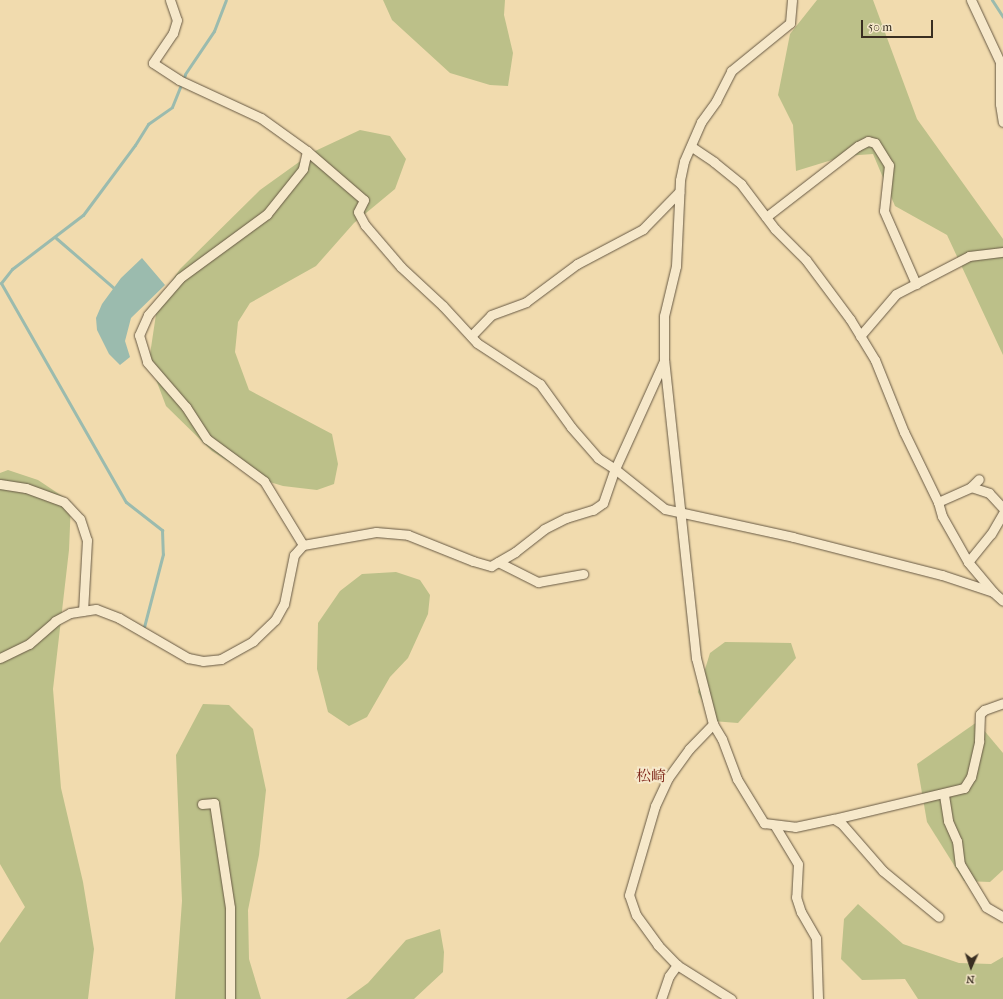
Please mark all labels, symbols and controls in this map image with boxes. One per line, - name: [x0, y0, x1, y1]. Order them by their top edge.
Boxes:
- scale bar: [863, 12, 935, 38]
- text: 50 m: [868, 20, 892, 34]
- district label: 松崎: [636, 768, 666, 786]
- north arrow: [951, 947, 991, 987]
- text: N: [966, 973, 975, 986]

